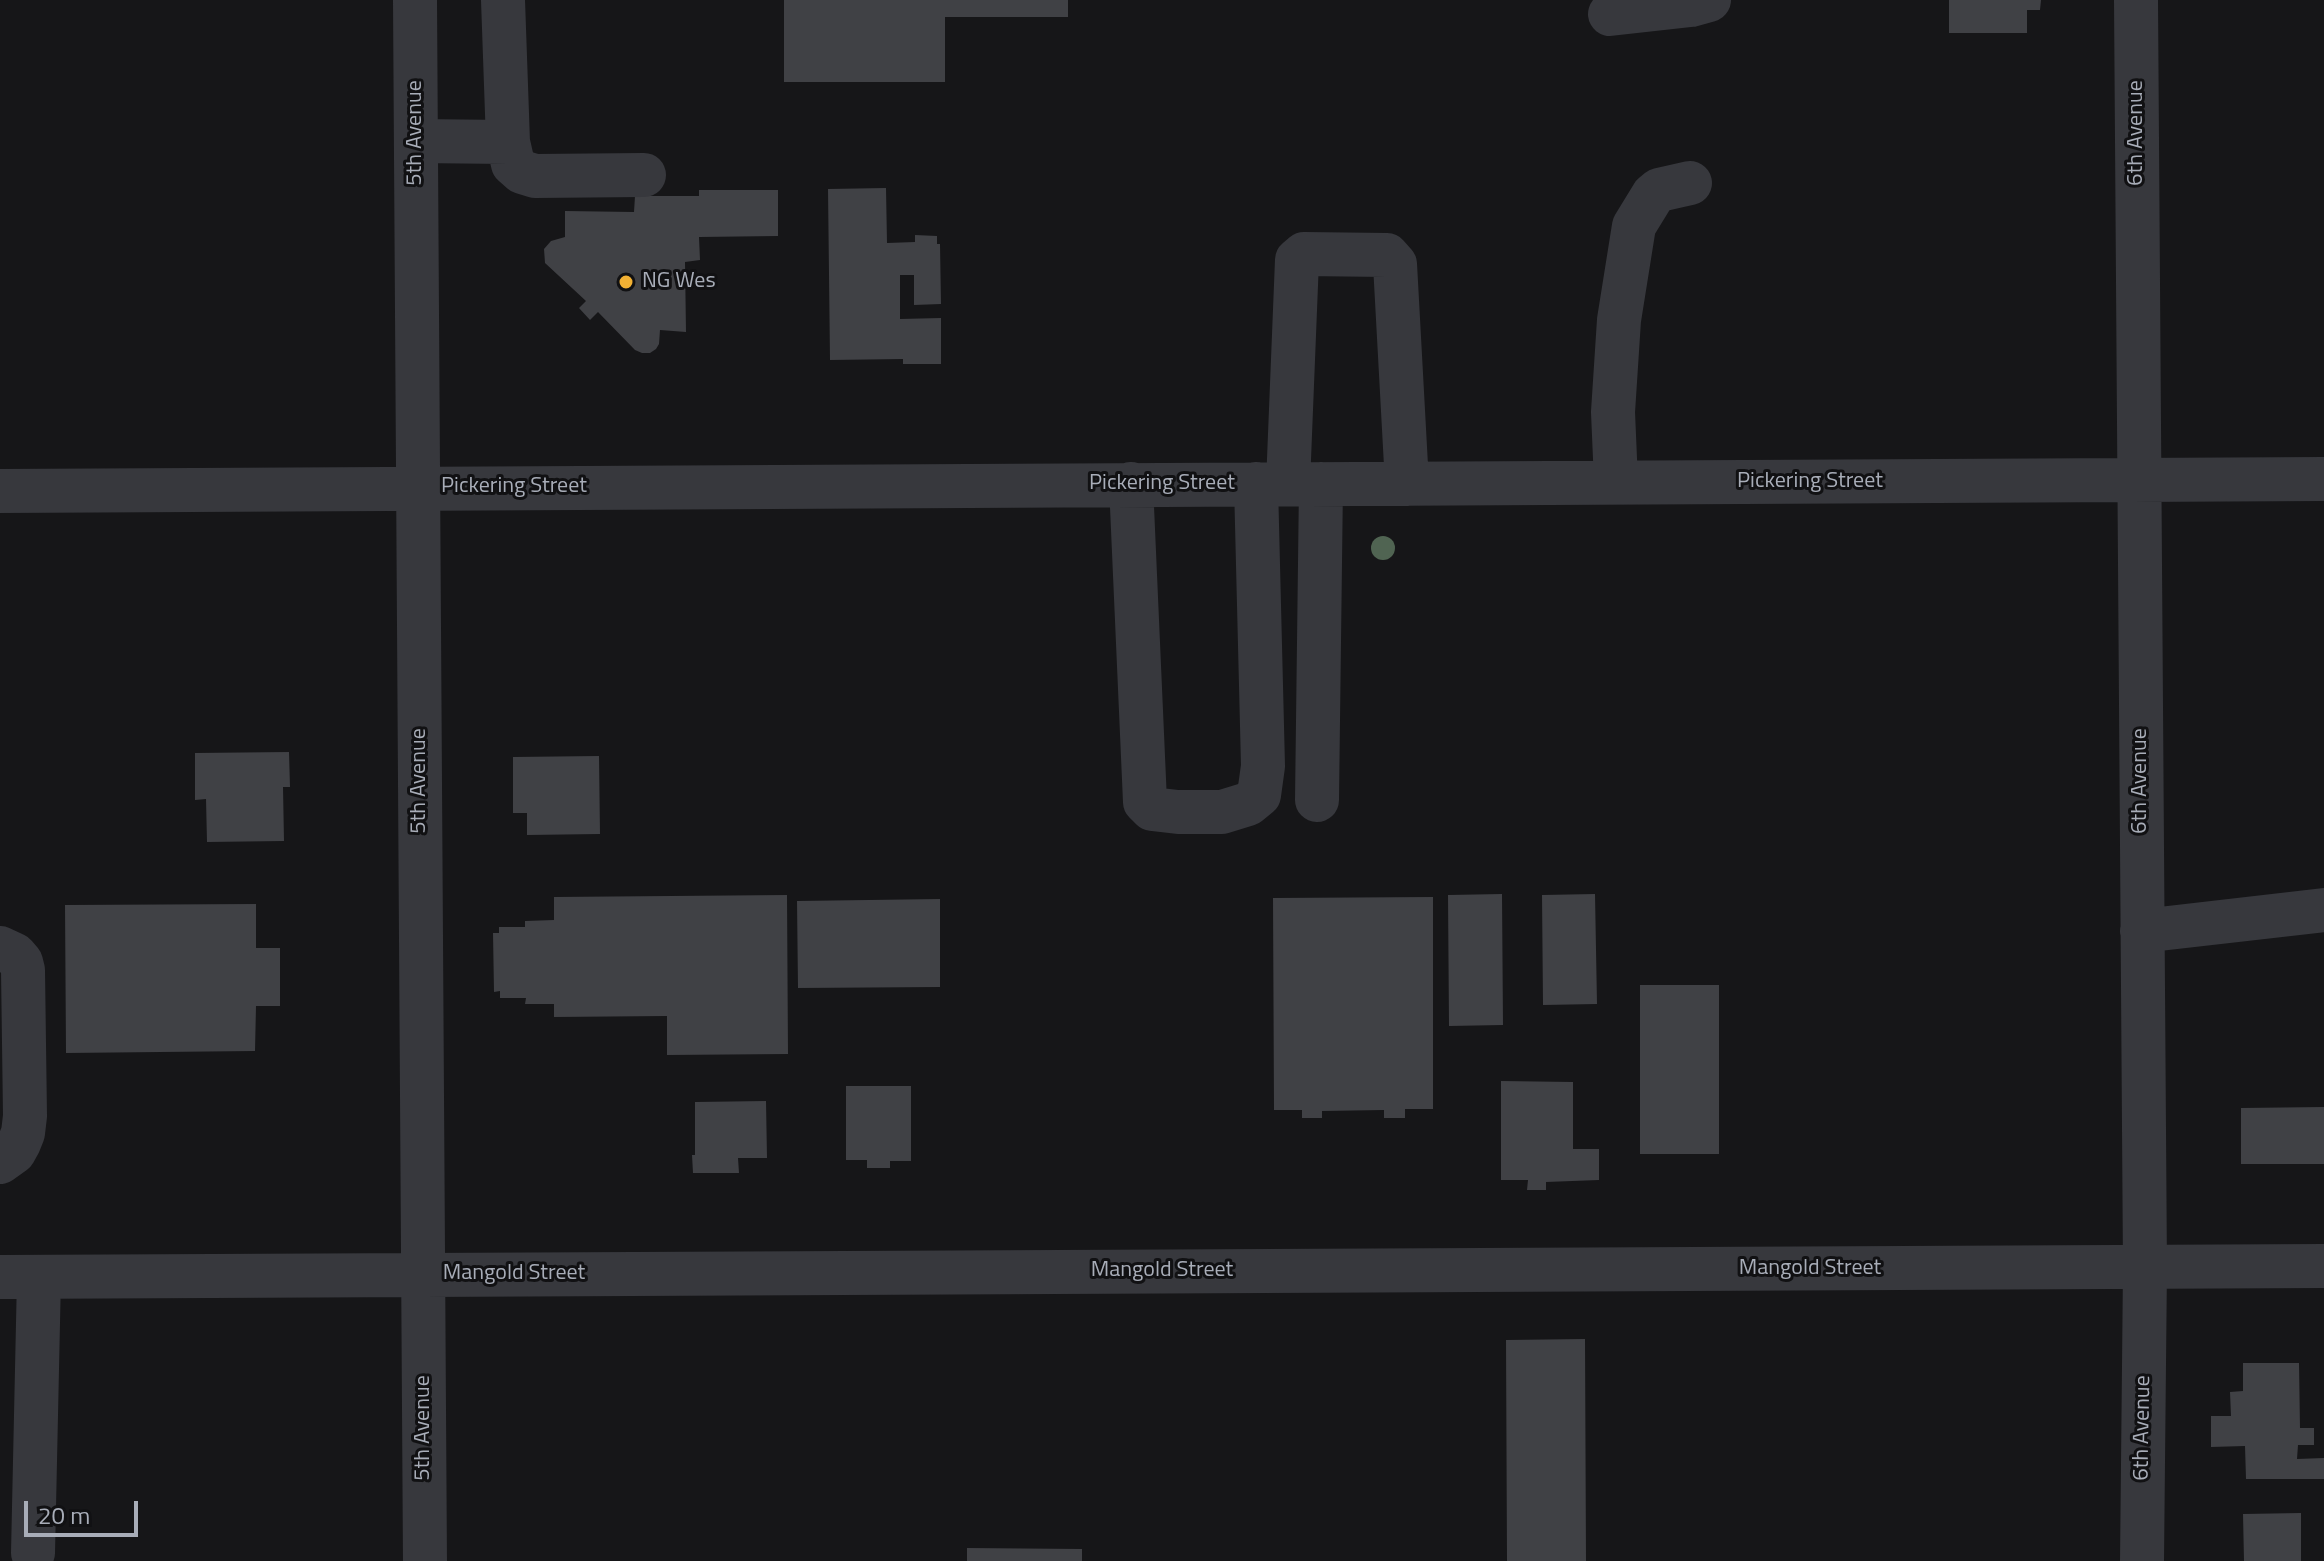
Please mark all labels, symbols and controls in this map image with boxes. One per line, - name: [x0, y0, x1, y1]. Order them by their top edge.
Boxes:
- street label: 5th Avenue: [403, 80, 429, 186]
- street label: 6th Avenue: [2124, 80, 2150, 186]
- place label: NG Wes: [642, 269, 716, 295]
- marker: NG Wes: [617, 273, 635, 291]
- street label: Pickering Street: [1737, 469, 1883, 495]
- street label: Pickering Street: [1089, 471, 1235, 497]
- street label: Pickering Street: [441, 474, 587, 500]
- street label: 5th Avenue: [407, 728, 433, 834]
- street label: 6th Avenue: [2128, 728, 2154, 834]
- street label: Mangold Street: [1739, 1256, 1881, 1282]
- street label: Mangold Street: [1091, 1258, 1233, 1284]
- street label: Mangold Street: [443, 1261, 585, 1287]
- street label: 5th Avenue: [411, 1375, 437, 1481]
- street label: 6th Avenue: [2129, 1375, 2157, 1481]
- scale bar: [28, 1485, 142, 1535]
- text: 20 m: [38, 1497, 90, 1533]

